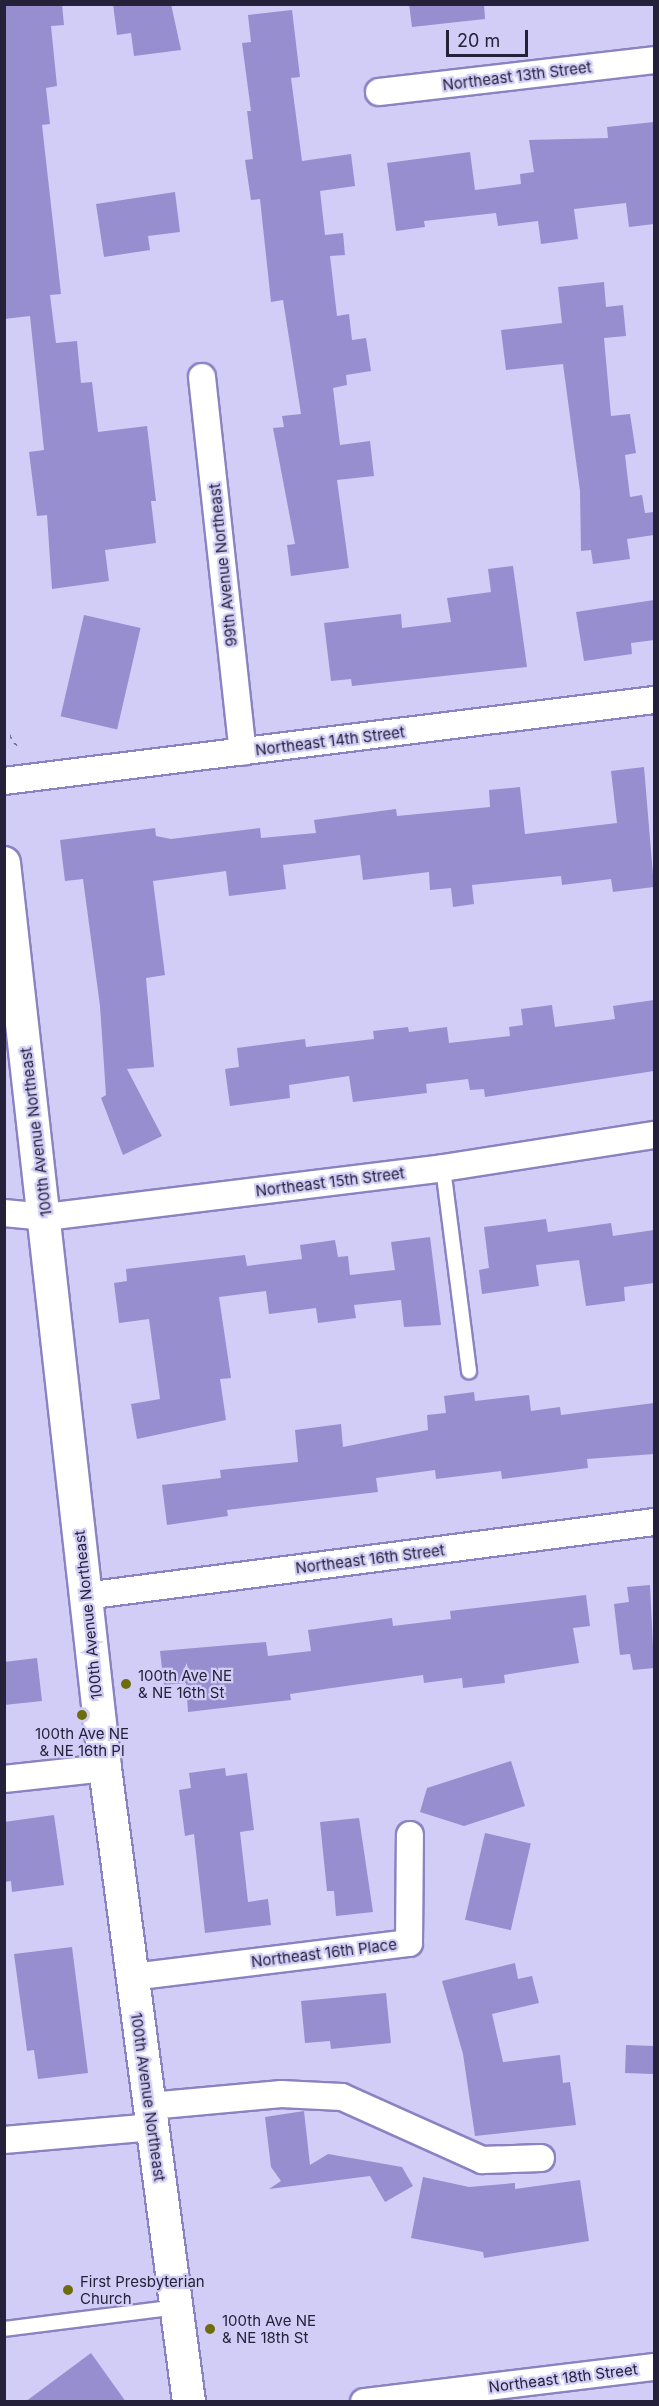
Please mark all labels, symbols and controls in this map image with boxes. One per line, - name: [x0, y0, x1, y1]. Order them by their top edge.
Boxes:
- scale bar: [449, 18, 532, 56]
- text: 20 m: [457, 30, 500, 51]
- street label: Northeast 13th Street: [441, 58, 593, 94]
- street label: 99th Avenue Northeast: [205, 483, 241, 647]
- street label: Northeast 14th Street: [254, 723, 406, 759]
- street label: 100th Avenue Northeast: [17, 1046, 55, 1218]
- street label: Northeast 15th Street: [255, 1164, 405, 1200]
- street label: 100th Avenue Northeast: [70, 1529, 106, 1701]
- street label: Northeast 16th Street: [294, 1541, 446, 1577]
- place label: 100th Ave NE & NE 16th St: [138, 1666, 232, 1701]
- marker: 100th Ave NE & NE 16th St: [119, 1677, 133, 1691]
- marker: 100th Ave NE & NE 16th Pl: [75, 1708, 89, 1722]
- place label: 100th Ave NE & NE 16th Pl: [35, 1724, 129, 1759]
- street label: Northeast 16th Place: [250, 1935, 398, 1971]
- street label: 100th Avenue Northeast: [127, 2011, 169, 2183]
- place label: First Presbyterian Church: [80, 2272, 205, 2307]
- marker: First Presbyterian Church: [61, 2283, 75, 2297]
- place label: 100th Ave NE & NE 18th St: [222, 2311, 316, 2346]
- marker: 100th Ave NE & NE 18th St: [203, 2322, 217, 2336]
- street label: Northeast 18th Street: [487, 2360, 639, 2396]

